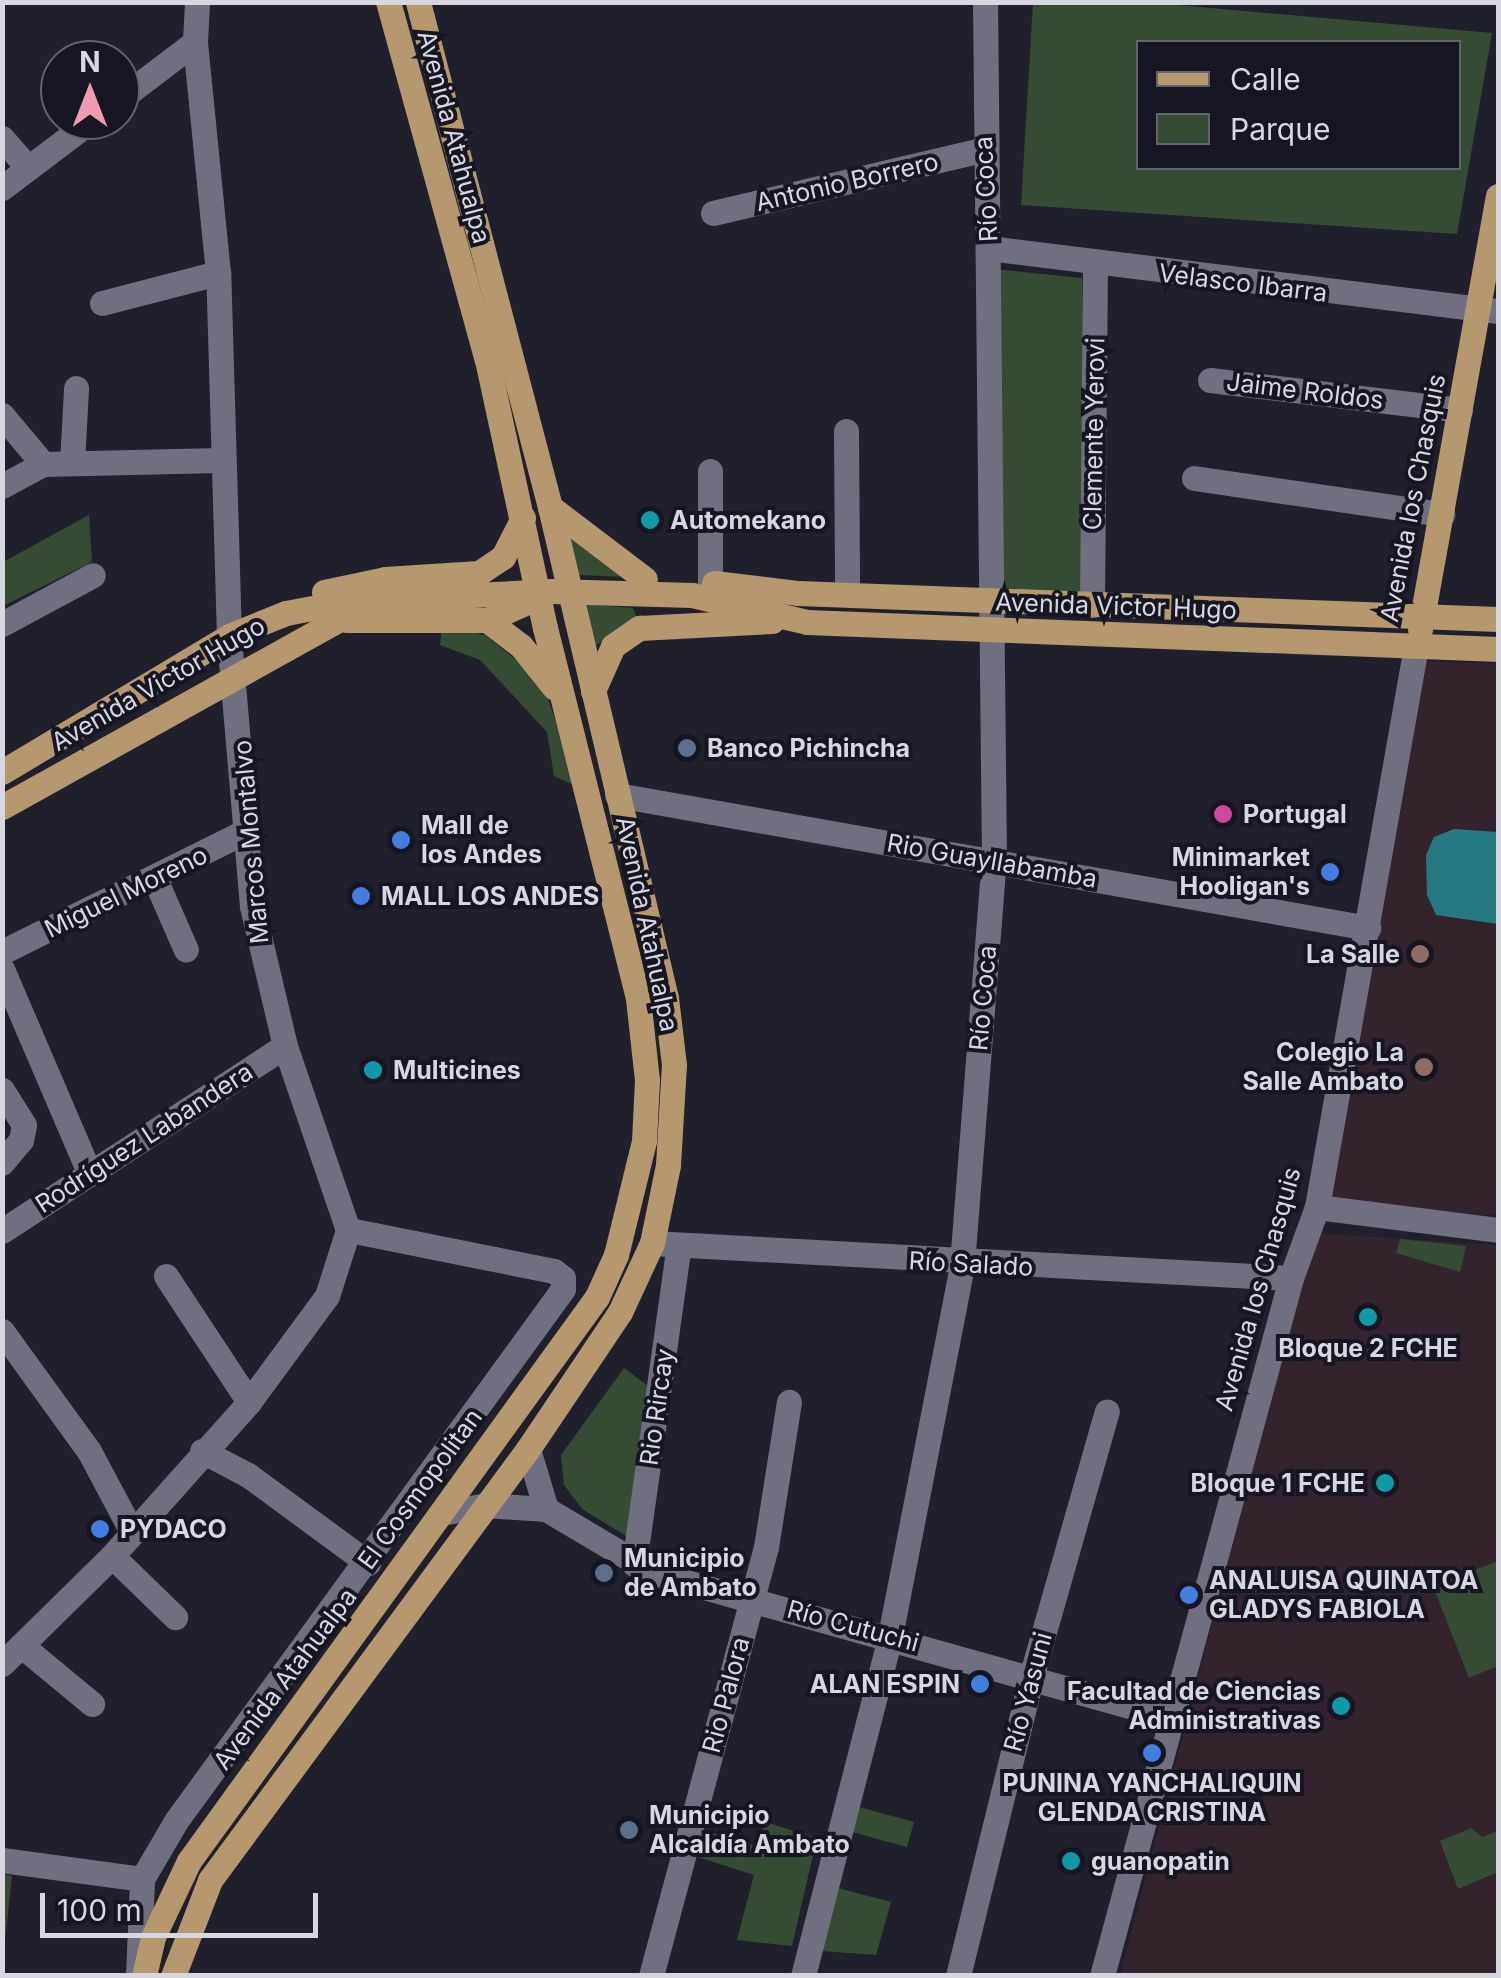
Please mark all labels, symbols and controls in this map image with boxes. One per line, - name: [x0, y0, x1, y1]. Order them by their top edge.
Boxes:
- street label: Avenida Atahualpa: [411, 27, 497, 247]
- north arrow: [40, 40, 140, 140]
- legend: [1136, 40, 1461, 170]
- text: N: [79, 45, 101, 79]
- text: Calle: [1230, 61, 1301, 97]
- text: Parque: [1230, 111, 1330, 147]
- street label: Río Coca: [968, 135, 1004, 243]
- street label: Antonio Borrero: [753, 146, 941, 218]
- street label: Velasco Ibarra: [1157, 258, 1329, 308]
- street label: Clemente Yerovi: [1077, 337, 1111, 531]
- street label: Jaime Roldos: [1225, 366, 1385, 416]
- street label: Avenida los Chasquis: [1374, 372, 1452, 624]
- place label: Automekano: [670, 505, 826, 535]
- marker: Automekano: [639, 509, 661, 531]
- street label: Avenida Victor Hugo: [995, 587, 1237, 625]
- street label: Avenida Victor Hugo: [46, 611, 270, 757]
- place label: Banco Pichincha: [707, 733, 910, 763]
- marker: Banco Pichincha: [676, 737, 698, 759]
- street label: Marcos Montalvo: [227, 739, 275, 945]
- place label: Portugal: [1243, 799, 1347, 829]
- marker: Portugal: [1212, 803, 1234, 825]
- place label: Mall de los Andes: [421, 811, 542, 870]
- street label: Avenida Atahualpa: [610, 814, 684, 1034]
- street label: Rio Guayllabamba: [885, 828, 1099, 894]
- marker: Mall de los Andes: [390, 829, 412, 851]
- street label: Miguel Moreno: [40, 840, 212, 944]
- place label: Minimarket Hooligan's: [1172, 843, 1310, 902]
- marker: Minimarket Hooligan's: [1319, 861, 1341, 883]
- place label: MALL LOS ANDES: [381, 881, 599, 911]
- marker: MALL LOS ANDES: [350, 885, 372, 907]
- place label: La Salle: [1306, 939, 1400, 969]
- marker: La Salle: [1409, 943, 1431, 965]
- street label: Río Coca: [963, 944, 1003, 1052]
- place label: Colegio La Salle Ambato: [1243, 1038, 1404, 1097]
- place label: Multicines: [393, 1055, 521, 1085]
- marker: Colegio La Salle Ambato: [1413, 1056, 1435, 1078]
- street label: Rodríguez Labandera: [30, 1057, 258, 1219]
- marker: Multicines: [362, 1059, 384, 1081]
- street label: Avenida los Chasquis: [1209, 1164, 1307, 1414]
- street label: Río Salado: [908, 1246, 1034, 1282]
- marker: Bloque 2 FCHE: [1357, 1306, 1379, 1328]
- place label: Bloque 2 FCHE: [1278, 1333, 1458, 1363]
- street label: Rio Rircay: [634, 1347, 680, 1467]
- street label: El Cosmopolitan: [352, 1403, 488, 1575]
- place label: Bloque 1 FCHE: [1190, 1468, 1365, 1498]
- marker: Bloque 1 FCHE: [1374, 1472, 1396, 1494]
- place label: PYDACO: [120, 1514, 227, 1544]
- marker: PYDACO: [89, 1518, 111, 1540]
- place label: Municipio de Ambato: [624, 1544, 757, 1603]
- marker: Municipio de Ambato: [593, 1562, 615, 1584]
- place label: ANALUISA QUINATOA GLADYS FABIOLA: [1209, 1566, 1478, 1625]
- street label: Avenida Atahualpa: [207, 1582, 363, 1776]
- marker: ANALUISA QUINATOA GLADYS FABIOLA: [1178, 1584, 1200, 1606]
- street label: Río Cutuchi: [784, 1594, 922, 1658]
- street label: Río Yasuni: [998, 1629, 1058, 1755]
- street label: Rio Palora: [696, 1634, 756, 1756]
- place label: ALAN ESPIN: [810, 1669, 960, 1699]
- marker: ALAN ESPIN: [969, 1673, 991, 1695]
- place label: Facultad de Ciencias Administrativas: [1067, 1677, 1321, 1736]
- marker: Facultad de Ciencias Administrativas: [1330, 1695, 1352, 1717]
- marker: PUNINA YANCHALIQUIN GLENDA CRISTINA: [1141, 1742, 1163, 1764]
- place label: PUNINA YANCHALIQUIN GLENDA CRISTINA: [1002, 1769, 1302, 1828]
- place label: Municipio Alcaldía Ambato: [649, 1801, 850, 1860]
- marker: Municipio Alcaldía Ambato: [618, 1819, 640, 1841]
- place label: guanopatin: [1091, 1846, 1230, 1876]
- marker: guanopatin: [1060, 1850, 1082, 1872]
- scale bar: [45, 1873, 322, 1935]
- text: 100 m: [57, 1892, 142, 1928]

